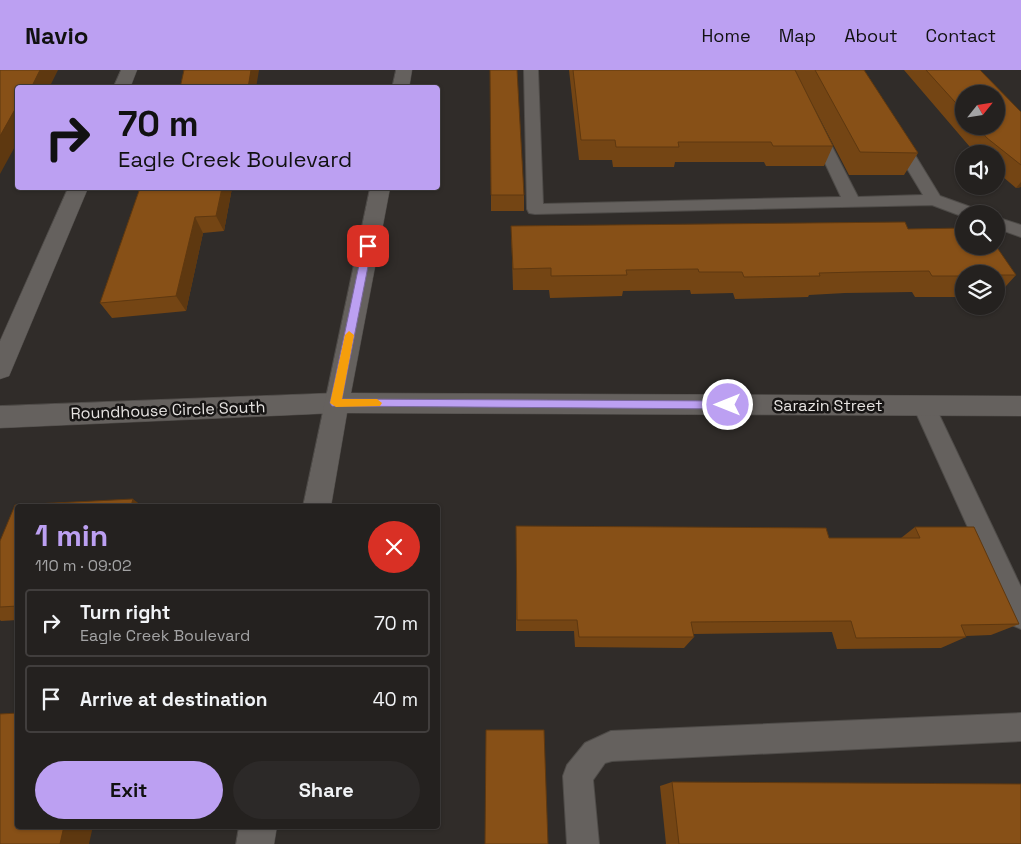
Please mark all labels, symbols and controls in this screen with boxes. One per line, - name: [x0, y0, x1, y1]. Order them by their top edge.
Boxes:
- text: Navio: [25, 20, 89, 51]
- text: Home: [702, 24, 751, 47]
- text: Map: [779, 24, 816, 47]
- text: About: [844, 24, 898, 47]
- text: Contact: [926, 24, 996, 47]
- north arrow: [955, 85, 1005, 135]
- map controls: [955, 85, 1005, 315]
- text: 70 m: [118, 102, 199, 146]
- icon: right: [35, 105, 100, 170]
- text: Eagle Creek Boulevard: [118, 145, 352, 173]
- button: sound: [955, 145, 1005, 195]
- button: search: [955, 205, 1005, 255]
- pin: [347, 225, 389, 267]
- icon: arrive: [354, 232, 382, 260]
- button: layers: [955, 265, 1005, 315]
- position arrow: [701, 378, 753, 430]
- street label: Sarazin Street: [773, 395, 883, 416]
- street label: Roundhouse Circle South: [70, 396, 266, 424]
- text: 1 min: [35, 516, 108, 555]
- button: close: [368, 521, 420, 573]
- text: 110 m · 09:02: [35, 555, 132, 576]
- text: Turn right: [80, 600, 170, 625]
- icon: right: [37, 609, 65, 637]
- text: 70 m: [374, 611, 418, 636]
- text: Eagle Creek Boulevard: [80, 625, 250, 646]
- icon: arrive: [37, 685, 65, 713]
- text: Arrive at destination: [80, 687, 268, 712]
- text: 40 m: [373, 687, 418, 712]
- button: Exit: [35, 761, 223, 819]
- button: Share: [233, 761, 420, 819]

